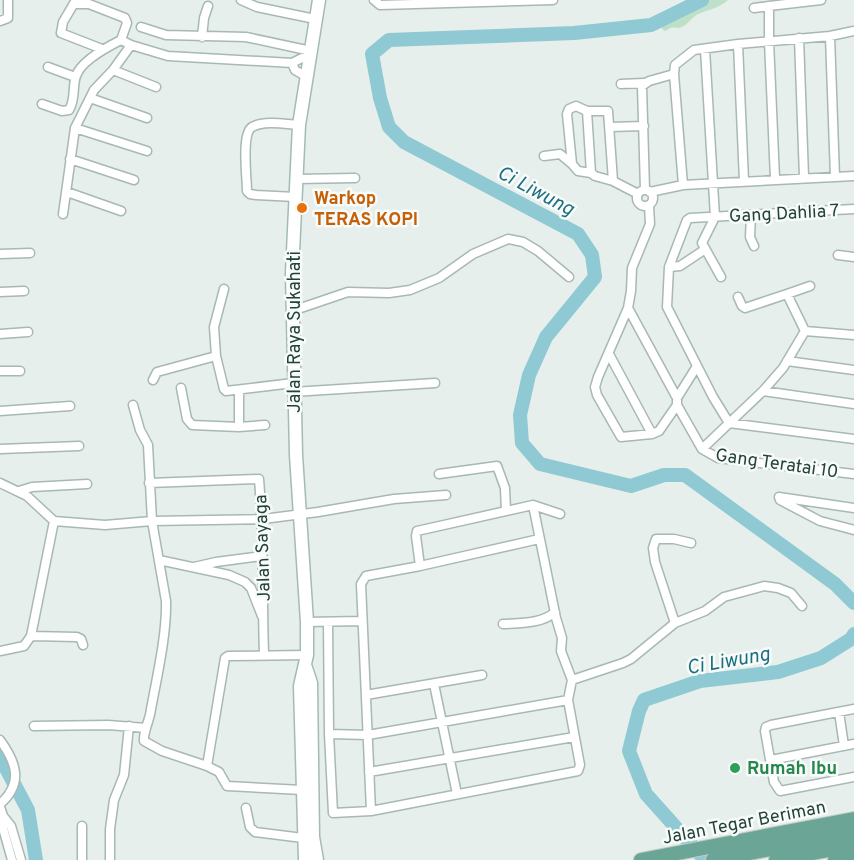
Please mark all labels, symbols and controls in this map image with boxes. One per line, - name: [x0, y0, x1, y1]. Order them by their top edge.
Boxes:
- water label: Ci Liwung: [492, 161, 579, 223]
- place label: Warkop TERAS KOPI: [314, 188, 418, 232]
- street label: Gang Dahlia 7: [729, 200, 840, 229]
- marker: Warkop TERAS KOPI: [295, 201, 309, 215]
- street label: Jalan Raya Sukahati: [284, 251, 307, 413]
- street label: Gang Teratai 10: [714, 444, 840, 484]
- street label: Jalan Sayaga: [250, 494, 277, 602]
- water label: Ci Liwung: [685, 642, 773, 682]
- place label: Rumah Ibu: [747, 758, 837, 781]
- marker: Rumah Ibu: [728, 761, 742, 775]
- street label: Jalan Tegar Beriman: [661, 796, 828, 851]

